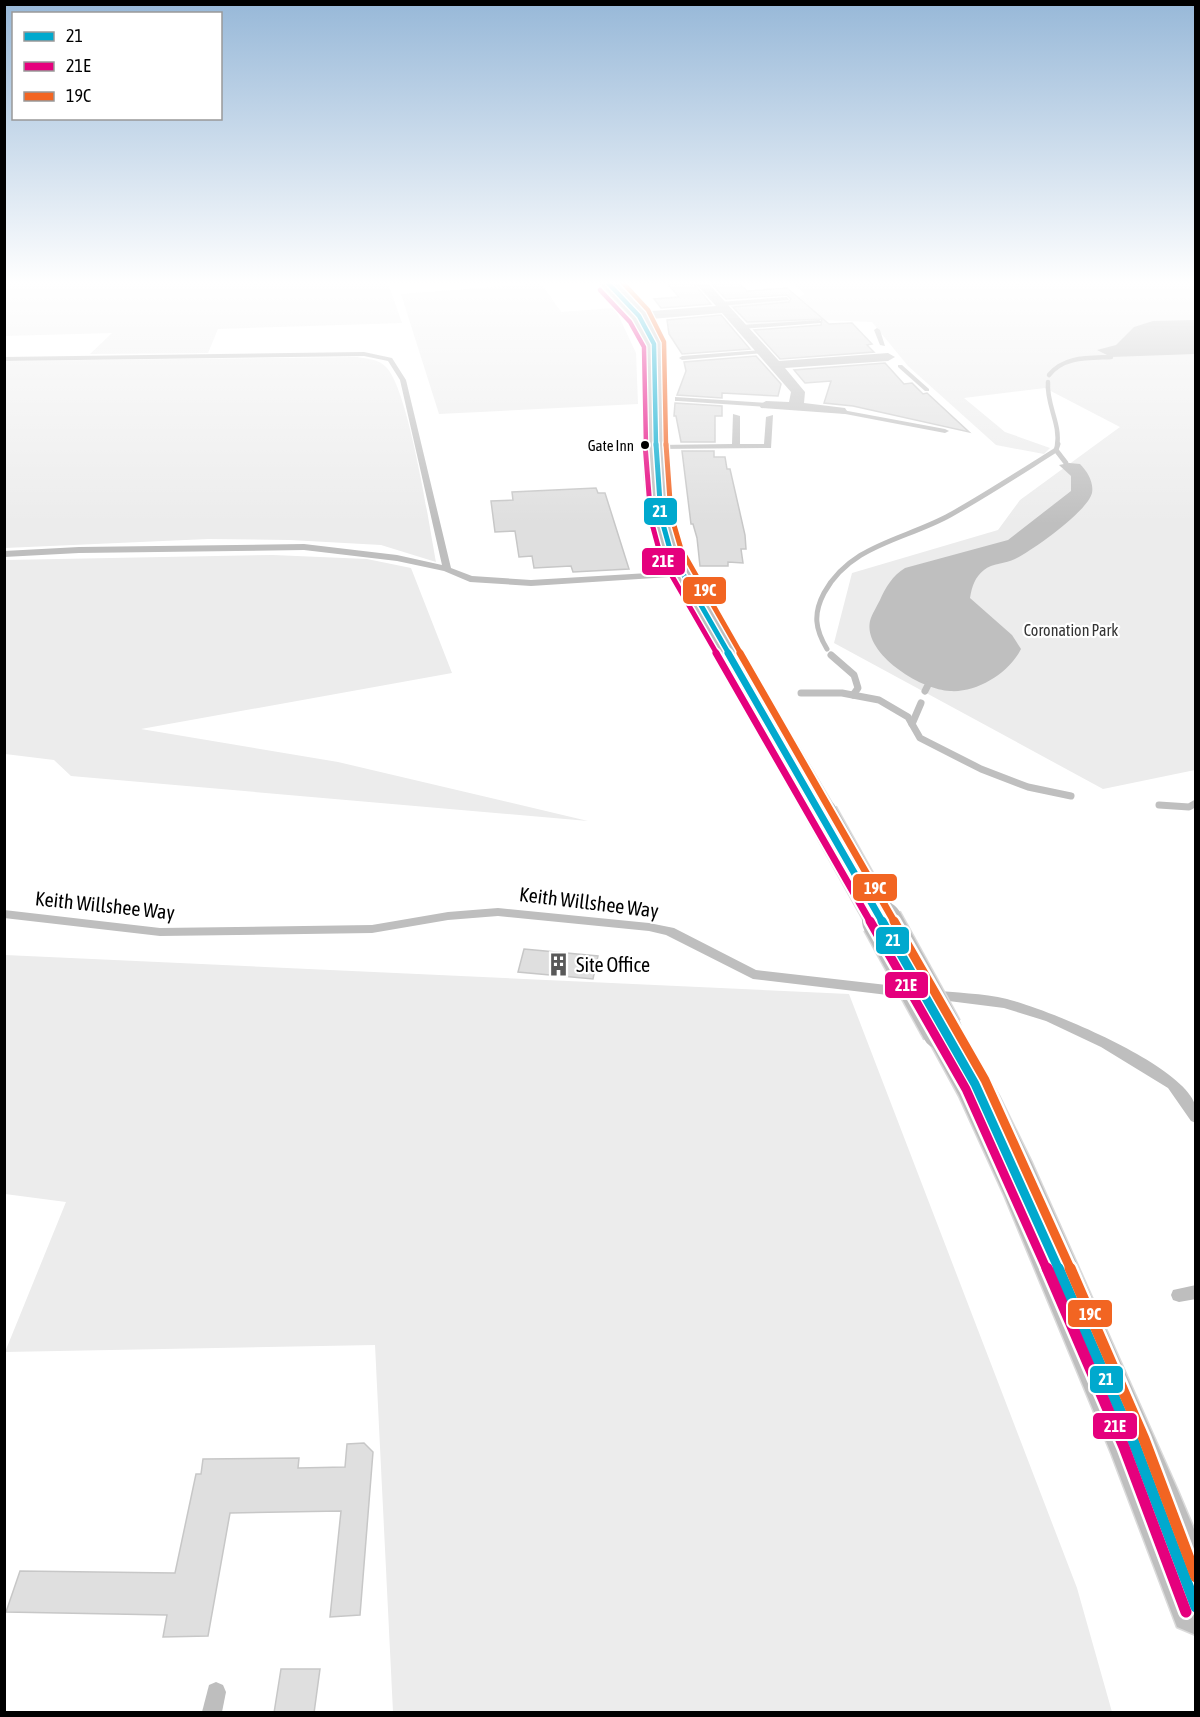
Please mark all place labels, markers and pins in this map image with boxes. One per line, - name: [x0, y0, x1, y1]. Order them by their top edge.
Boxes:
- place label: Gate Inn: [588, 437, 634, 454]
- marker: Gate Inn: [639, 439, 651, 451]
- building icon: Site Office: [545, 951, 571, 977]
- place label: Site Office: [576, 953, 650, 976]

